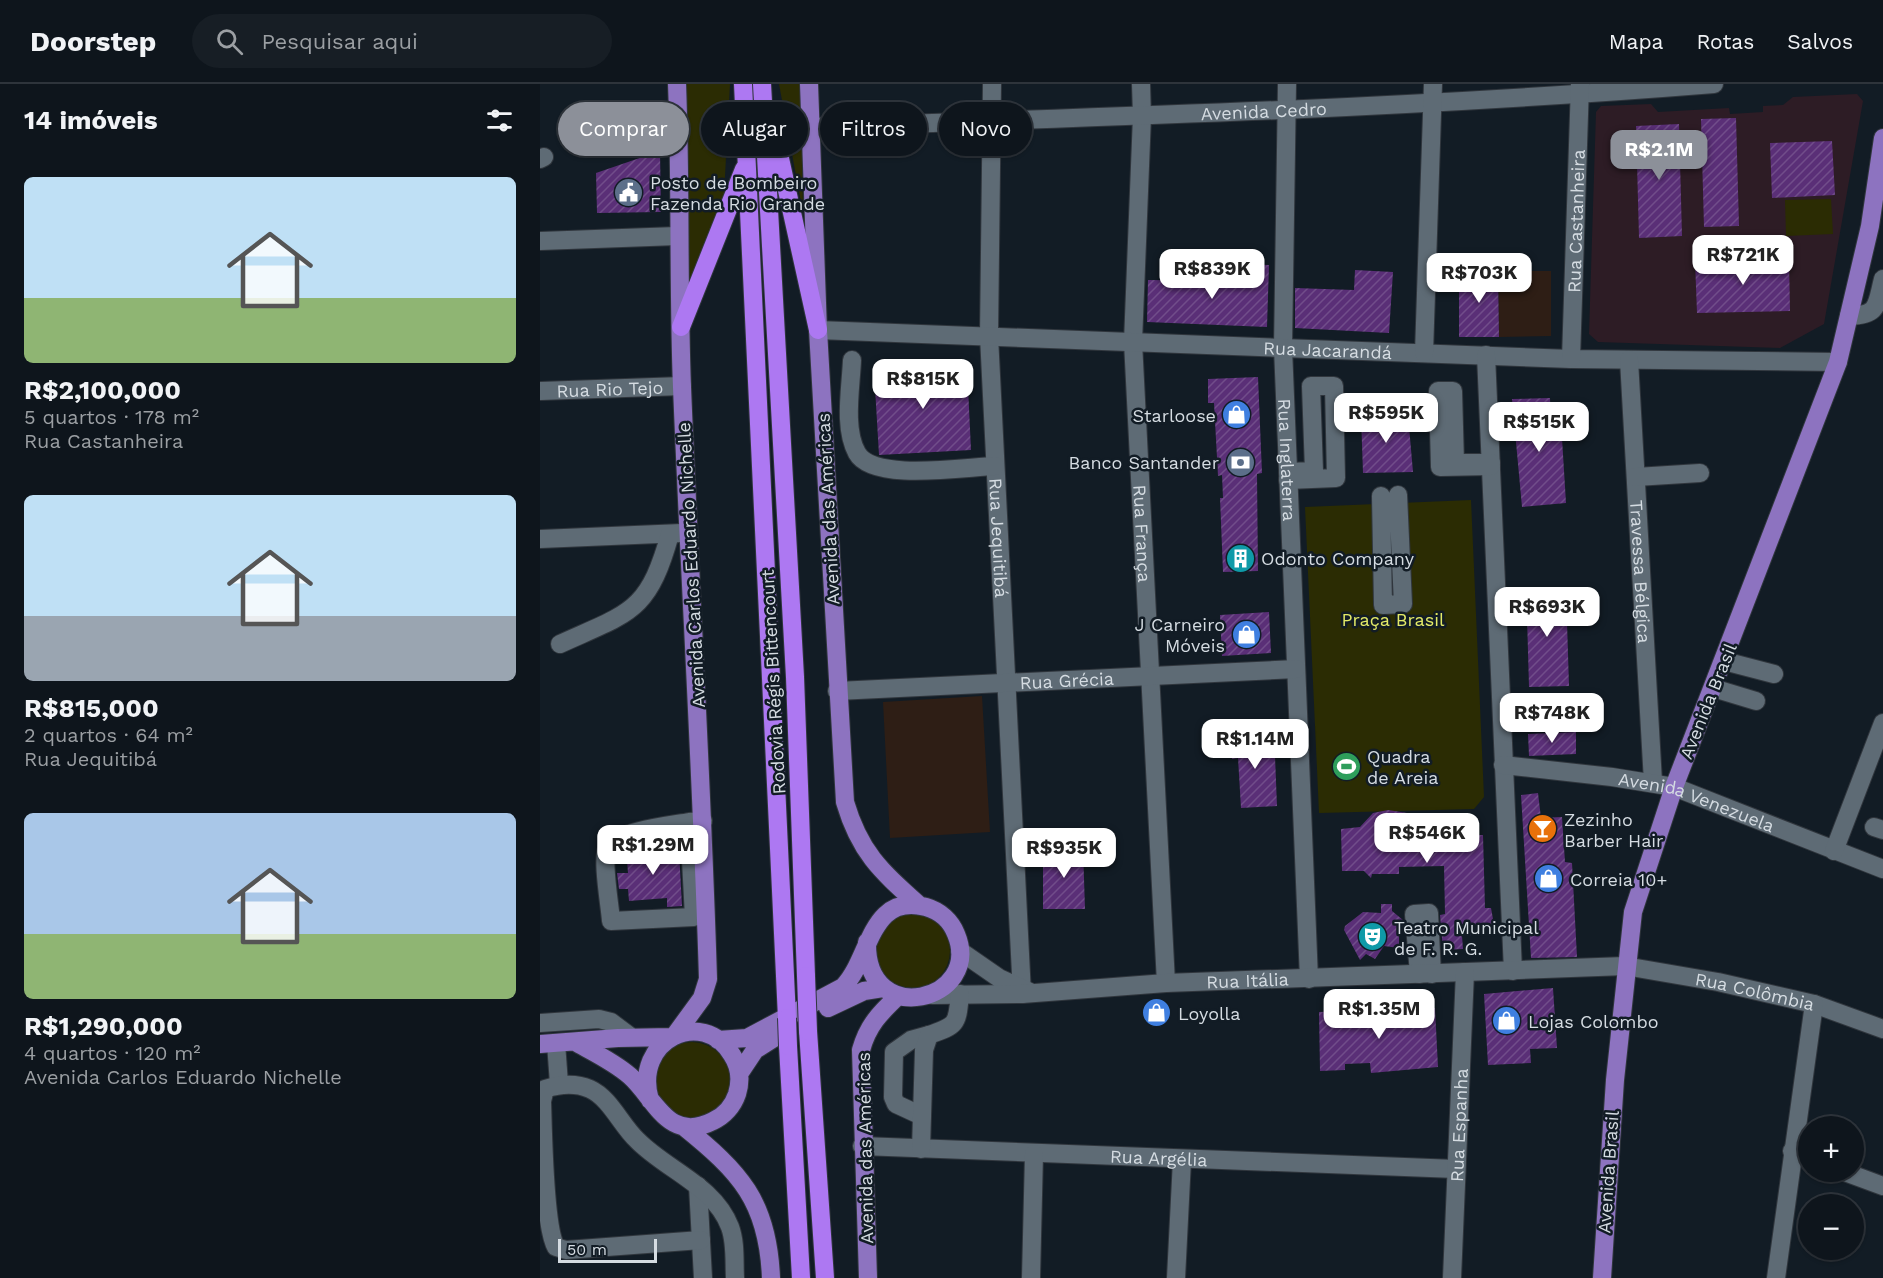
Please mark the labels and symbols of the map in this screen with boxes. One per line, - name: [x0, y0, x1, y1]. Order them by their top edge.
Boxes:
- street label: Avenida Cedro: [1200, 97, 1327, 124]
- pin: R$2.1M: [1610, 130, 1708, 181]
- street label: Rua Castanheira: [1563, 149, 1588, 293]
- place label: Posto de Bombeiro Fazenda Rio Grande: [650, 172, 825, 214]
- public building icon: Posto de Bombeiro Fazenda Rio Grande: [613, 176, 645, 208]
- pin: R$721K: [1694, 235, 1792, 286]
- pin: R$839K: [1163, 249, 1261, 300]
- pin: R$703K: [1430, 253, 1528, 304]
- street label: Rua Jacarandá: [1263, 337, 1392, 363]
- pin: R$815K: [874, 359, 972, 410]
- street label: Rua Rio Tejo: [556, 376, 664, 401]
- pin: R$595K: [1337, 393, 1435, 444]
- street label: Rua Inglaterra: [1275, 398, 1301, 522]
- shop icon: Starloose: [1221, 399, 1253, 431]
- pin: R$515K: [1490, 402, 1588, 453]
- place label: Starloose: [1132, 405, 1216, 426]
- street label: Avenida das Américas: [812, 413, 844, 605]
- street label: Avenida Carlos Eduardo Nichelle: [673, 422, 709, 708]
- bank icon: Banco Santander: [1224, 446, 1256, 478]
- place label: Banco Santander: [1068, 452, 1219, 473]
- street label: Rua Jequitibá: [986, 477, 1013, 598]
- street label: Rua França: [1130, 484, 1156, 583]
- street label: Travessa Bélgica: [1626, 499, 1656, 644]
- building icon: Odonto Company: [1224, 542, 1256, 574]
- place label: Odonto Company: [1261, 548, 1415, 569]
- street label: Rodovia Régis Bittencourt: [757, 569, 789, 795]
- pin: R$693K: [1498, 587, 1596, 638]
- park label: Praça Brasil: [1341, 609, 1445, 630]
- place label: J Carneiro Móveis: [1135, 614, 1225, 656]
- shop icon: J Carneiro Móveis: [1230, 618, 1262, 650]
- street label: Avenida Brasil: [1675, 640, 1741, 762]
- street label: Rua Grécia: [1019, 667, 1114, 693]
- pin: R$748K: [1503, 693, 1601, 744]
- pin: R$1.14M: [1200, 719, 1310, 770]
- place label: Quadra de Areia: [1367, 746, 1438, 788]
- sports icon: Quadra de Areia: [1330, 750, 1362, 782]
- street label: Avenida Venezuela: [1617, 768, 1778, 836]
- place label: Zezinho Barber Hair: [1564, 809, 1663, 851]
- pin: R$546K: [1378, 813, 1476, 864]
- bar icon: Zezinho Barber Hair: [1527, 813, 1559, 845]
- pin: R$1.29M: [598, 825, 708, 876]
- pin: R$935K: [1015, 828, 1113, 879]
- shop icon: Correia 10+: [1533, 863, 1565, 895]
- place label: Correia 10+: [1570, 869, 1667, 890]
- place label: Teatro Municipal de F. R. G.: [1394, 917, 1539, 959]
- theatre icon: Teatro Municipal de F. R. G.: [1357, 921, 1389, 953]
- street label: Rua Itália: [1206, 968, 1289, 992]
- street label: Rua Colômbia: [1694, 968, 1817, 1014]
- pin: R$1.35M: [1324, 989, 1434, 1040]
- shop icon: Loyolla: [1141, 997, 1173, 1029]
- place label: Loyolla: [1178, 1003, 1240, 1024]
- shop icon: Lojas Colombo: [1491, 1005, 1523, 1037]
- place label: Lojas Colombo: [1528, 1011, 1659, 1032]
- street label: Avenida das Américas: [853, 1052, 877, 1244]
- street label: Rua Espanha: [1446, 1068, 1471, 1182]
- street label: Avenida Brasil: [1593, 1109, 1623, 1234]
- street label: Rua Argélia: [1110, 1145, 1208, 1170]
- scale bar: [558, 1236, 657, 1264]

